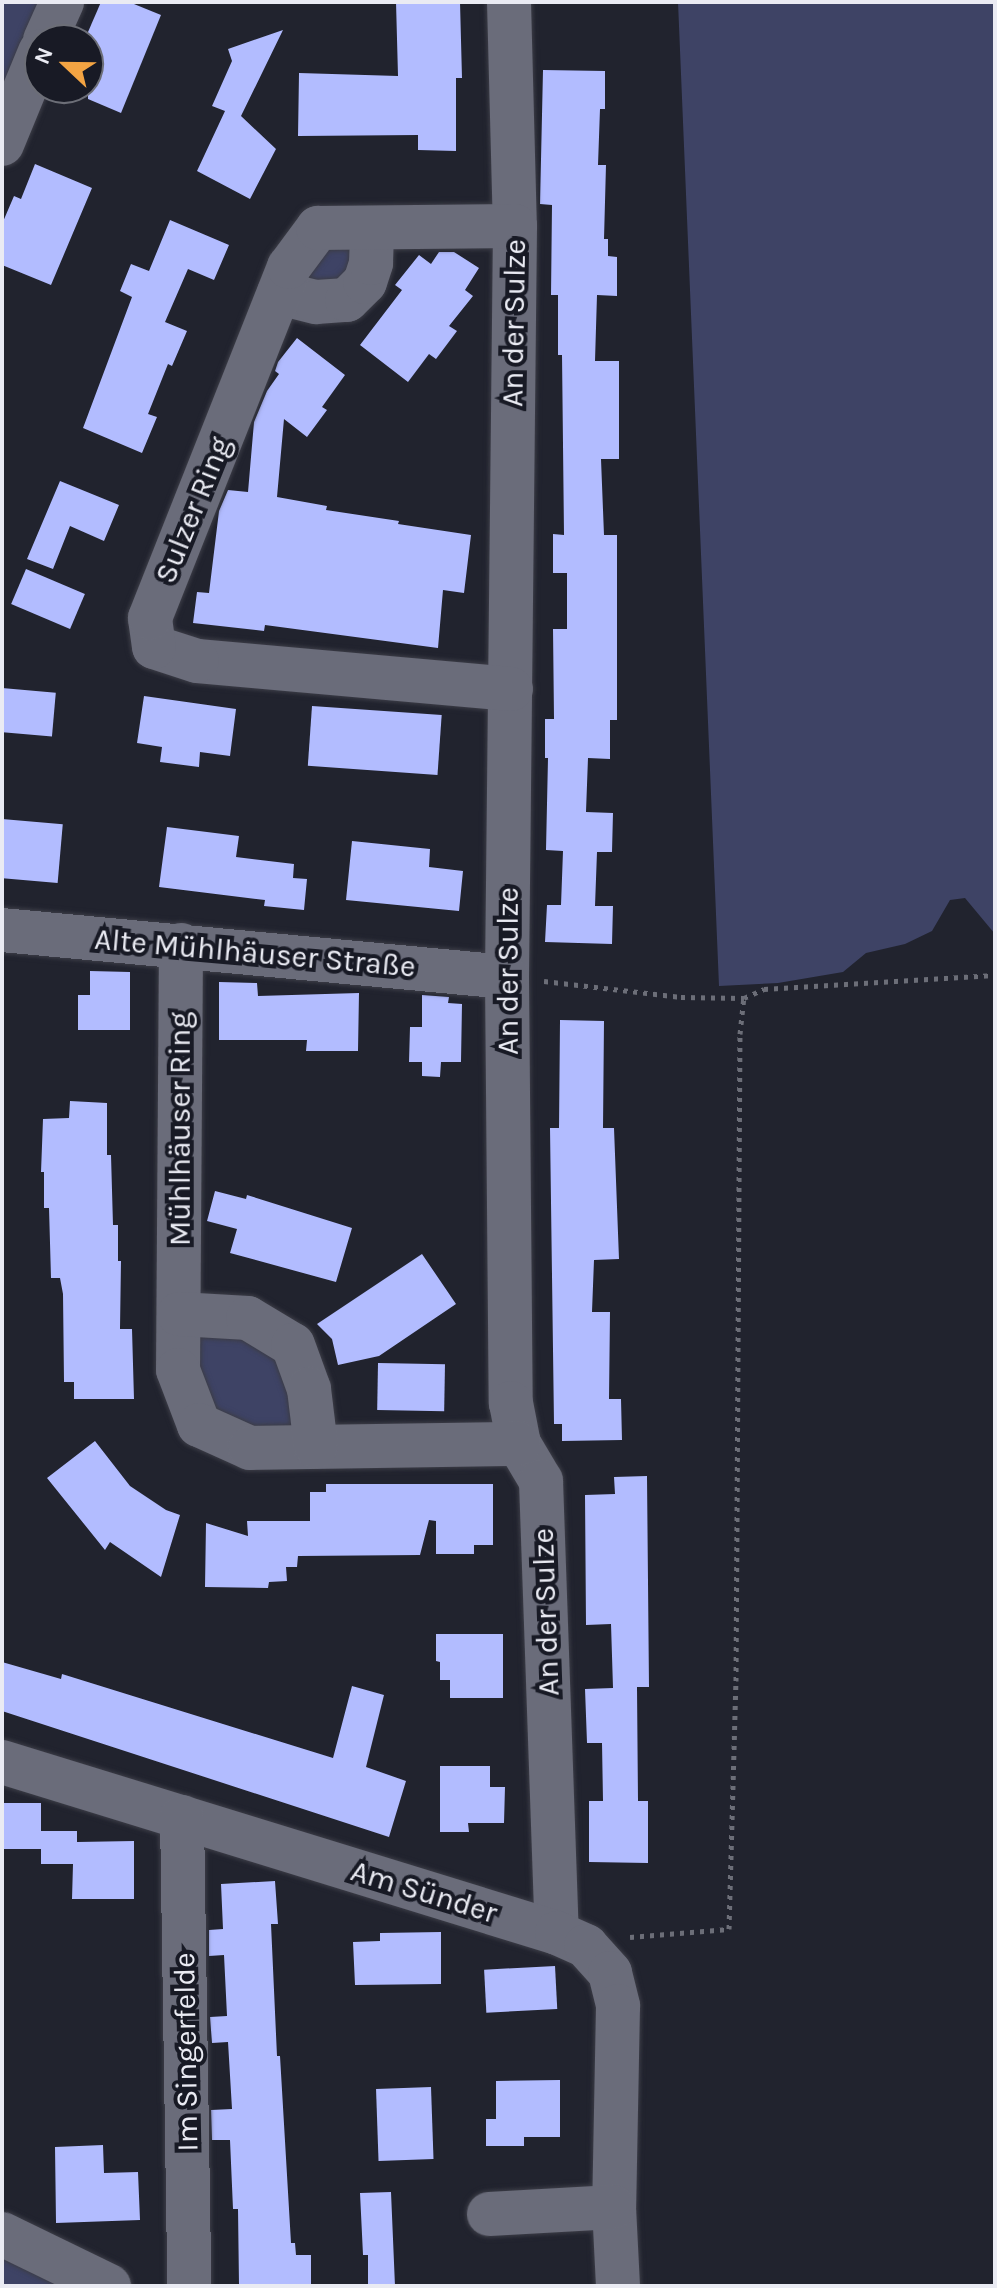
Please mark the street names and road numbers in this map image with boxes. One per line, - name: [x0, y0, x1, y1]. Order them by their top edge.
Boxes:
- street label: An der Sulze: [495, 239, 533, 407]
- street label: Sulzer Ring: [147, 432, 239, 588]
- street label: An der Sulze: [490, 887, 526, 1055]
- street label: Alte Mühlhäuser Straße: [93, 921, 417, 985]
- street label: Mühlhäuser Ring: [162, 1012, 198, 1246]
- street label: An der Sulze: [525, 1527, 567, 1697]
- street label: Am Sünder: [347, 1853, 501, 1931]
- street label: Im Singerfelde: [166, 1952, 206, 2152]

